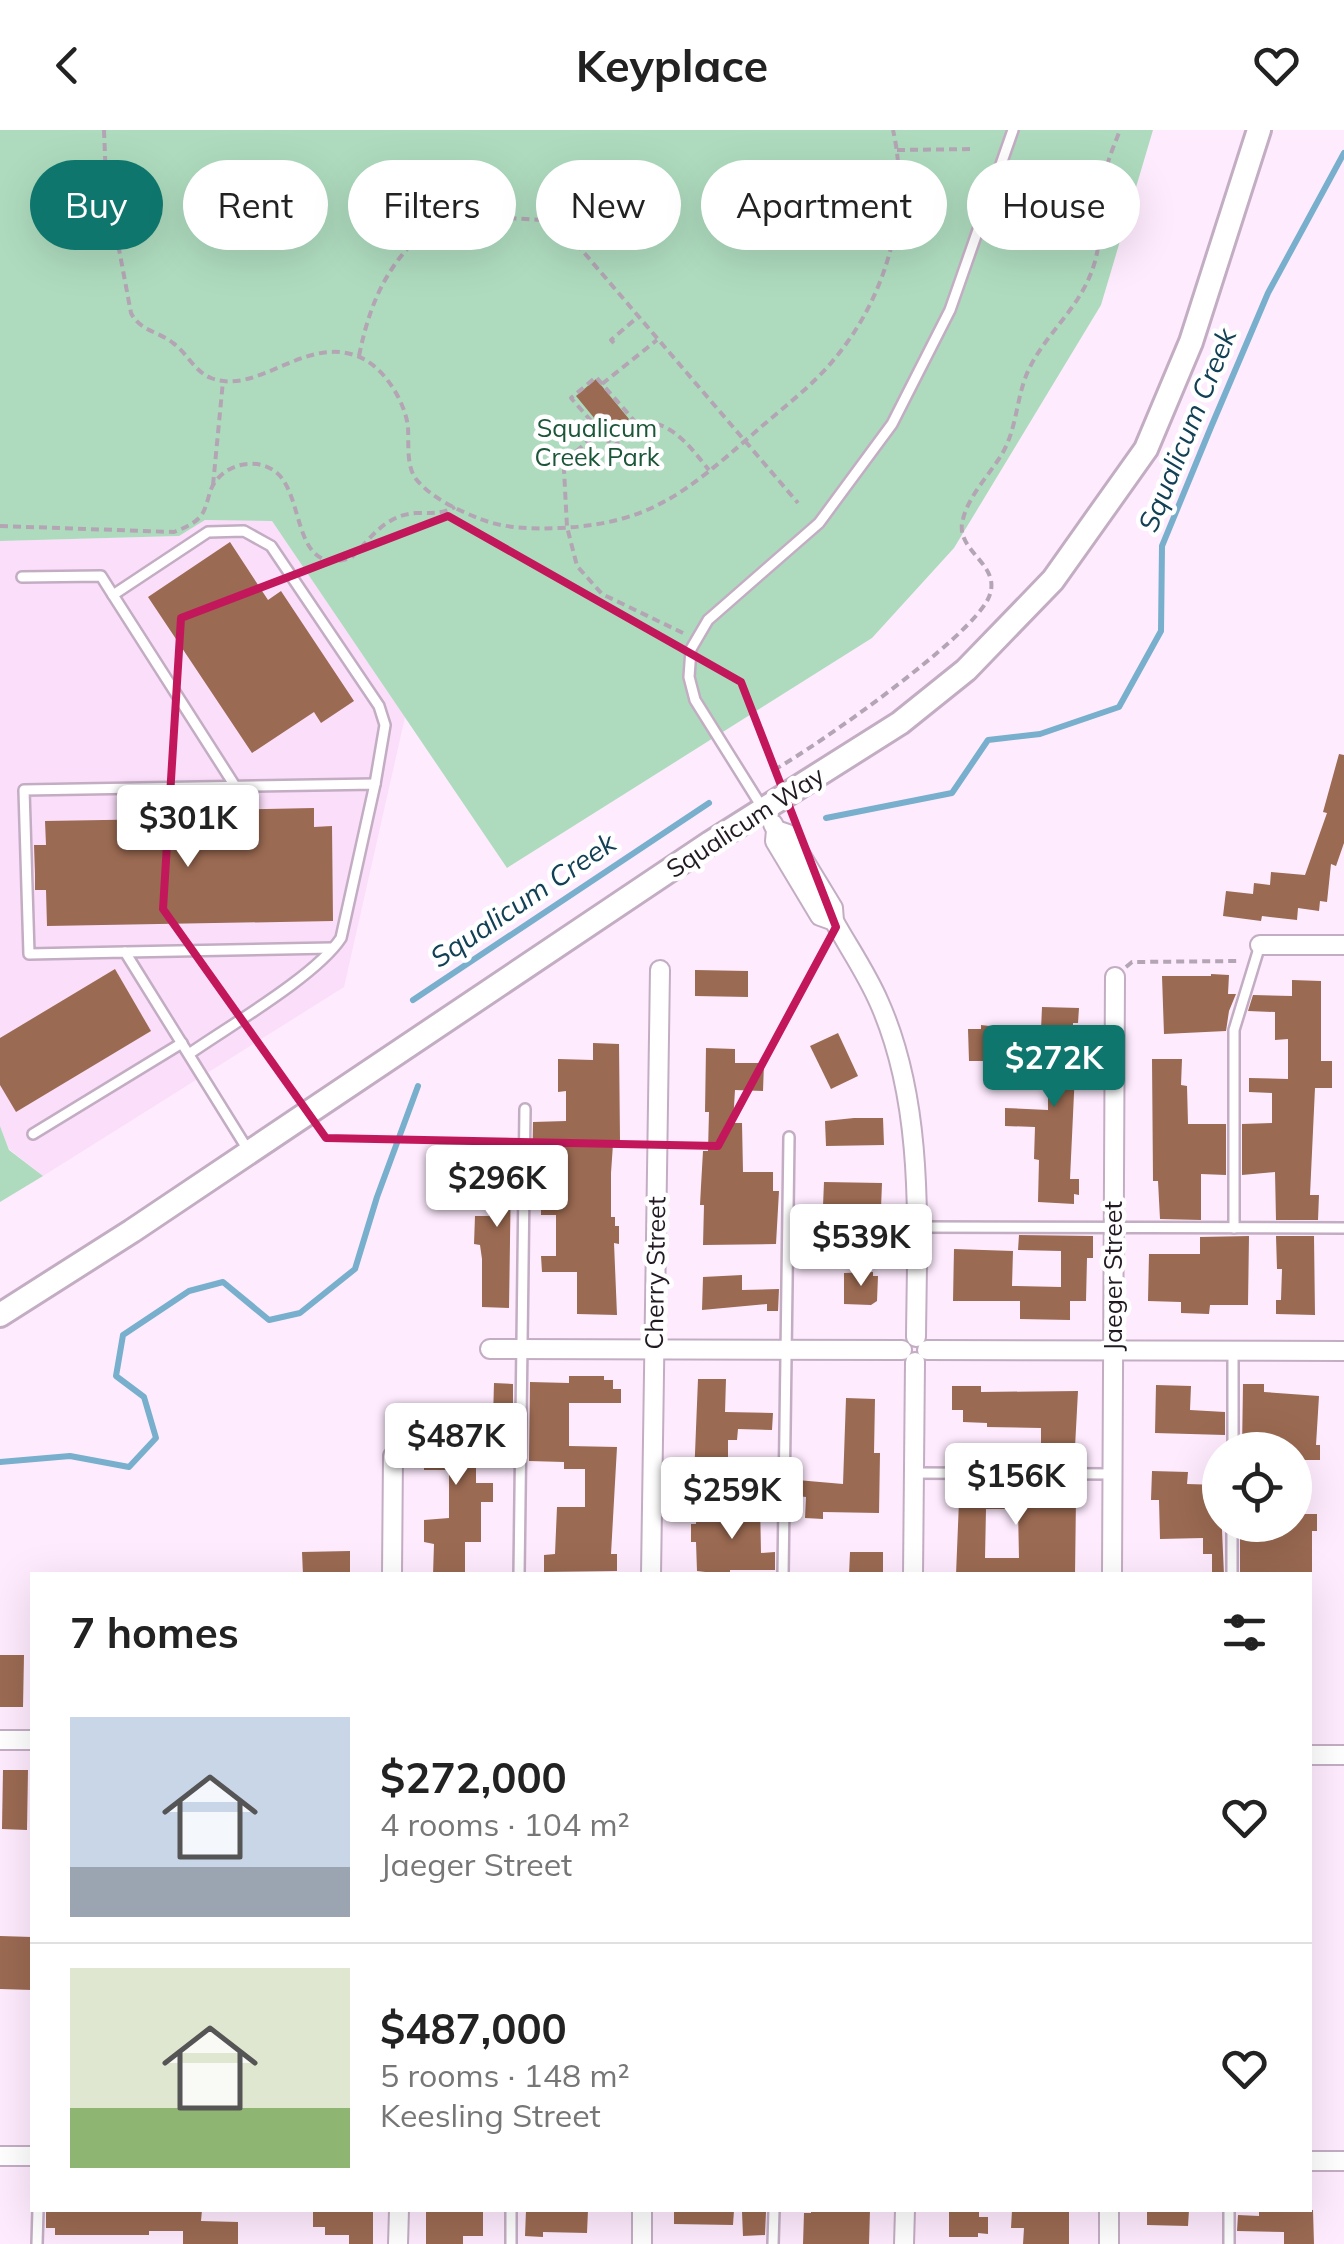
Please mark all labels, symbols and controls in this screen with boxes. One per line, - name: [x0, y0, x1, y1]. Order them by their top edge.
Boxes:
- text: Keyplace: [576, 37, 768, 93]
- icon: back: [40, 38, 95, 93]
- icon: heart: [1249, 38, 1304, 93]
- chip: Buy: [30, 160, 163, 250]
- chip: Rent: [183, 160, 328, 250]
- chip: Filters: [348, 160, 516, 250]
- chip: New: [536, 160, 681, 250]
- chip: Apartment: [701, 160, 947, 250]
- chip: House: [967, 160, 1140, 250]
- water label: Squalicum Creek: [1130, 321, 1244, 537]
- park label: Squalicum Creek Park: [534, 412, 661, 472]
- street label: Squalicum Way: [660, 759, 829, 884]
- pin: $301K: [118, 785, 258, 870]
- text: $301K: [139, 797, 237, 837]
- water label: Squalicum Creek: [423, 824, 624, 975]
- pin: $272K: [984, 1025, 1124, 1110]
- text: $272K: [1005, 1037, 1103, 1077]
- pin: $296K: [427, 1145, 567, 1230]
- text: $296K: [448, 1157, 546, 1197]
- street label: Cherry Street: [638, 1196, 671, 1350]
- street label: Jaeger Street: [1097, 1201, 1128, 1351]
- pin: $539K: [791, 1204, 931, 1289]
- text: $539K: [812, 1216, 910, 1256]
- pin: $487K: [386, 1403, 526, 1488]
- text: $487K: [407, 1415, 505, 1455]
- map controls: [1202, 1432, 1312, 1542]
- button: locate: [1202, 1432, 1312, 1542]
- pin: $156K: [946, 1443, 1086, 1528]
- text: $156K: [967, 1455, 1065, 1495]
- pin: $259K: [662, 1457, 802, 1542]
- text: $259K: [683, 1469, 781, 1509]
- icon: filters: [1217, 1605, 1272, 1660]
- text: 7 homes: [70, 1606, 239, 1659]
- text: $272,000: [380, 1751, 567, 1804]
- icon: home: [150, 1757, 270, 1877]
- icon: heart: [1217, 1790, 1272, 1845]
- text: 4 rooms · 104 m²: [380, 1804, 630, 1844]
- text: Jaeger Street: [380, 1844, 572, 1884]
- text: $487,000: [380, 2002, 567, 2055]
- icon: home: [150, 2008, 270, 2128]
- icon: heart: [1217, 2041, 1272, 2096]
- text: 5 rooms · 148 m²: [380, 2055, 630, 2095]
- text: Keesling Street: [380, 2095, 601, 2135]

